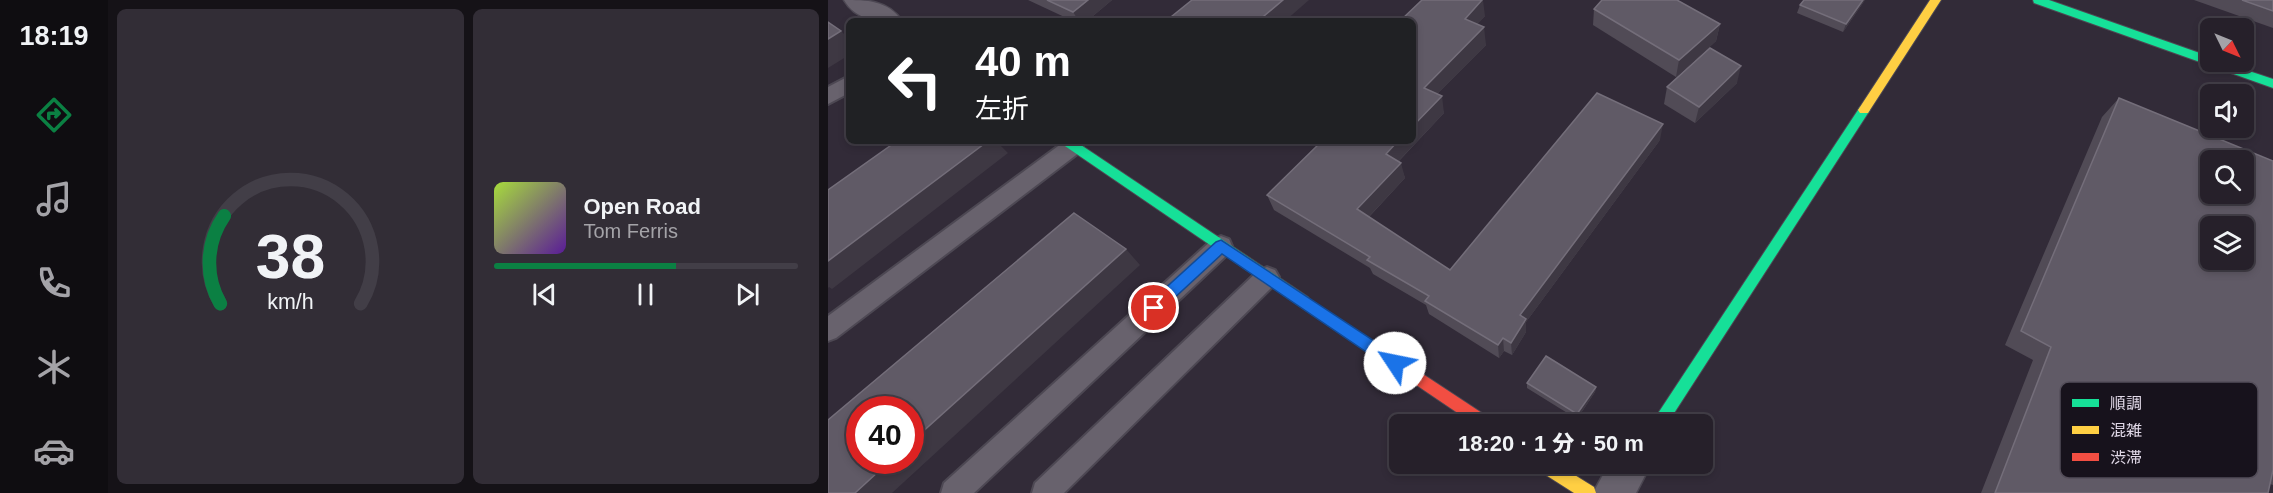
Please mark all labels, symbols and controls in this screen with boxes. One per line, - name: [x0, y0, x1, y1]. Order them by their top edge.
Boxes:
- north arrow: [2200, 18, 2254, 72]
- map controls: [2200, 18, 2254, 270]
- text: 18:19: [19, 21, 89, 51]
- text: 40 m: [975, 38, 1071, 85]
- icon: left: [876, 42, 954, 120]
- button: sound: [2200, 84, 2254, 138]
- icon: directions: [33, 94, 75, 136]
- text: 左折: [975, 94, 1029, 124]
- button: search: [2200, 150, 2254, 204]
- icon: music: [33, 178, 75, 220]
- text: Open Road: [584, 194, 701, 219]
- button: layers: [2200, 216, 2254, 270]
- text: Tom Ferris: [584, 220, 678, 242]
- text: 38: [256, 222, 325, 291]
- icon: phone: [33, 262, 75, 304]
- icon: previous: [528, 278, 561, 311]
- icon: pause: [629, 278, 662, 311]
- icon: next: [731, 278, 764, 311]
- pin: [1128, 282, 1179, 333]
- text: km/h: [267, 290, 313, 314]
- icon: arrive: [1137, 291, 1170, 324]
- position arrow: [1363, 331, 1427, 395]
- icon: climate: [33, 346, 75, 388]
- legend: [2060, 382, 2258, 478]
- text: 順調: [2110, 395, 2142, 412]
- speed limit sign: 40: [846, 396, 924, 474]
- text: 混雑: [2110, 422, 2142, 439]
- icon: car: [33, 430, 75, 472]
- text: 18:20 · 1 分 · 50 m: [1458, 431, 1644, 456]
- text: 渋滞: [2110, 449, 2142, 466]

